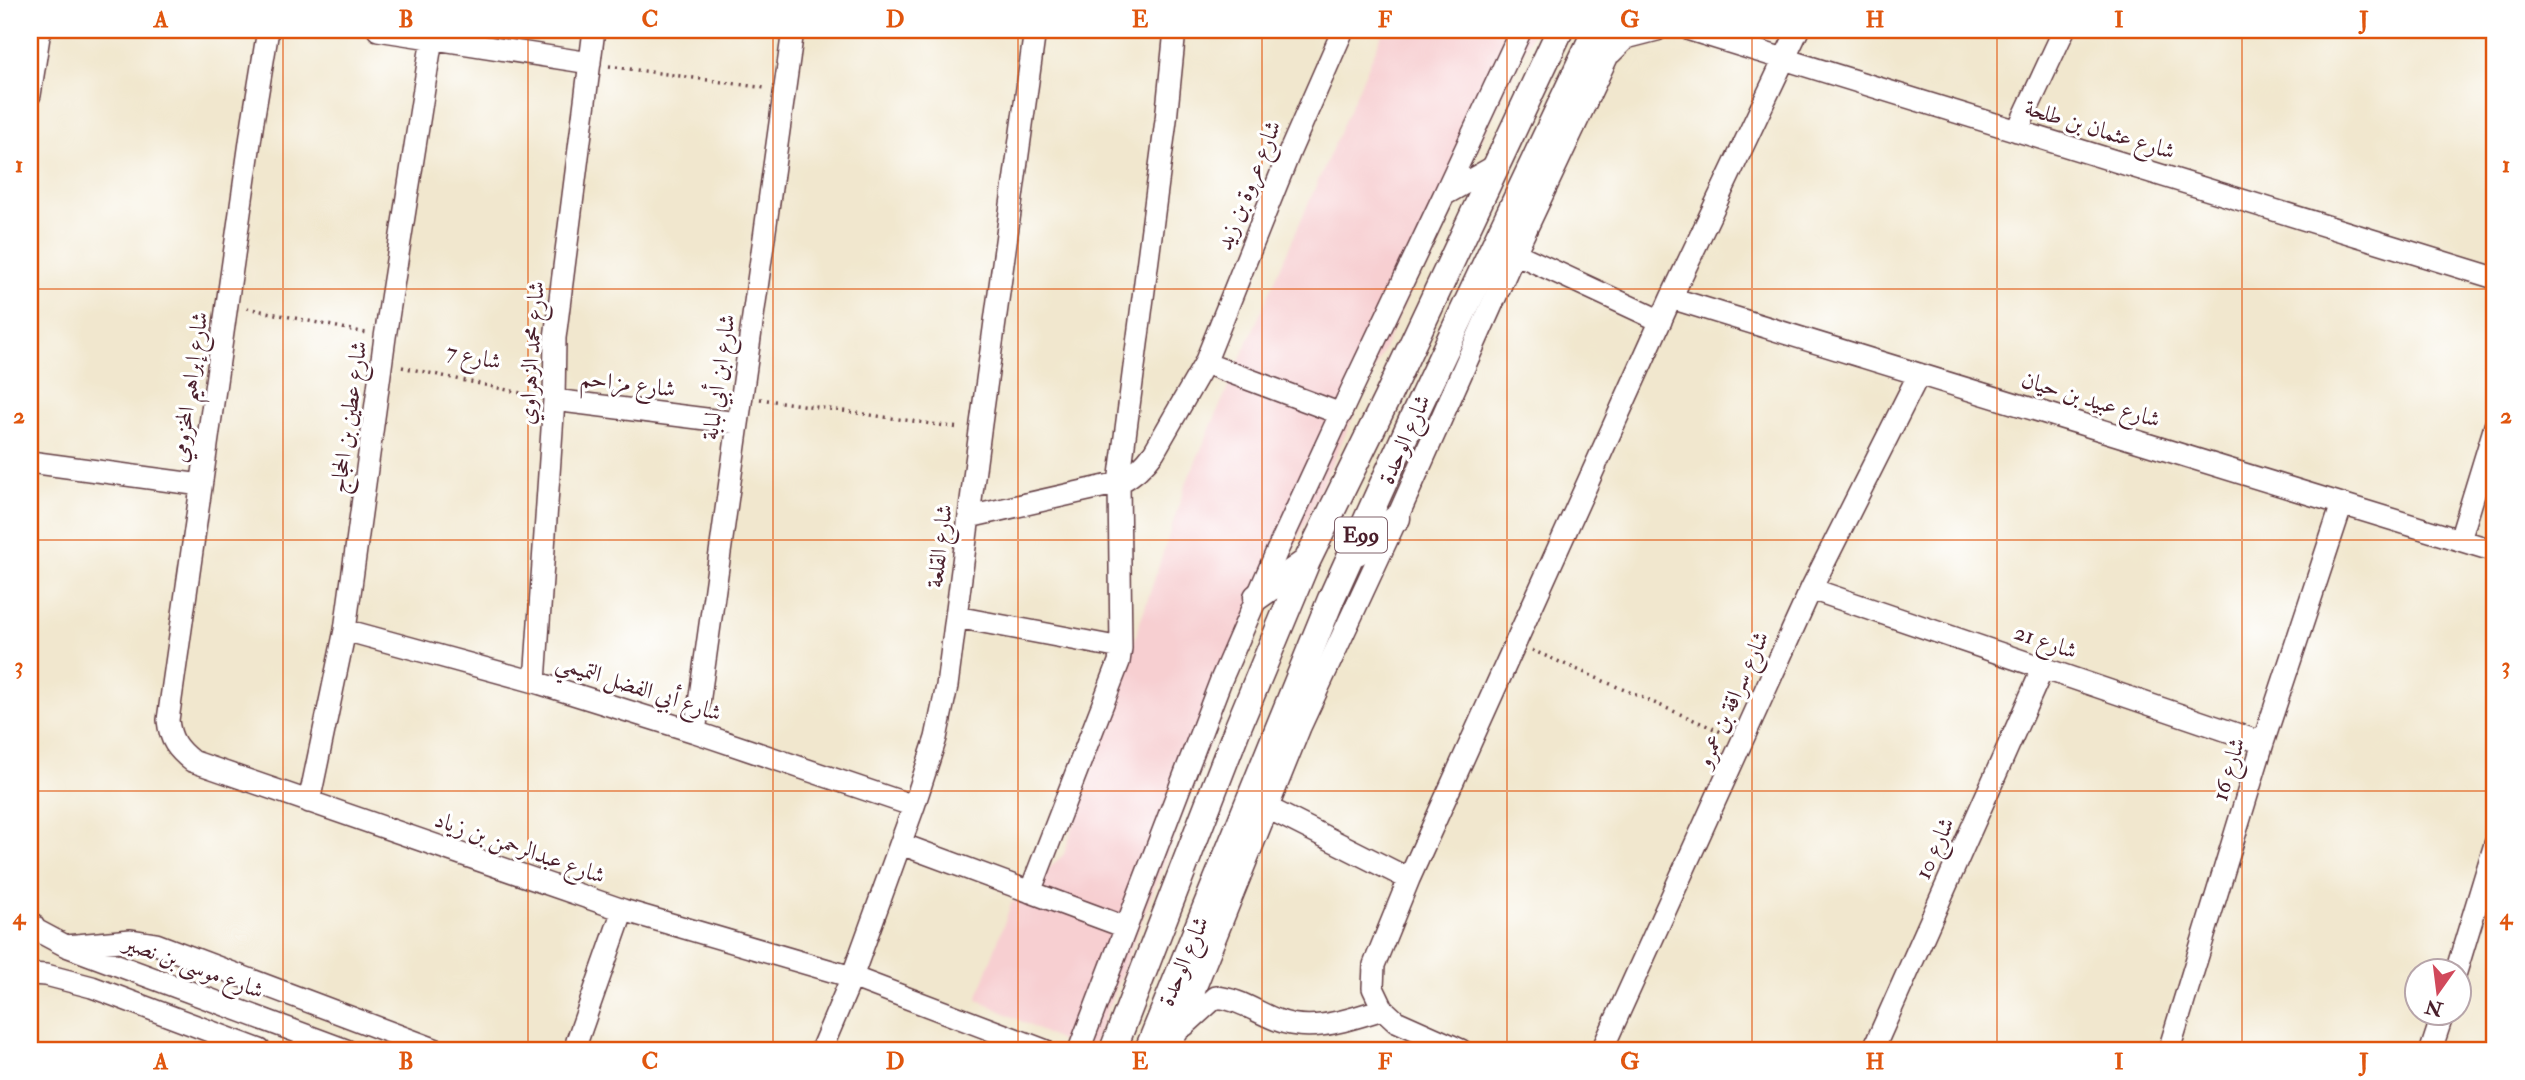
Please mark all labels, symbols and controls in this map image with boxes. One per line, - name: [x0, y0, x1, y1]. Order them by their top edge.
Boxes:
- text: A: [153, 5, 169, 34]
- text: B: [398, 5, 414, 34]
- text: C: [642, 5, 658, 34]
- text: D: [886, 5, 904, 34]
- text: E: [1132, 5, 1149, 34]
- text: F: [1378, 5, 1393, 34]
- text: G: [1620, 5, 1640, 34]
- text: H: [1866, 5, 1885, 34]
- text: I: [2114, 5, 2124, 34]
- text: J: [2358, 5, 2369, 35]
- street label: شارع عثمان بن طلحة: [2020, 93, 2179, 171]
- street label: شارع عروة بن زيد: [1209, 116, 1292, 256]
- text: 1: [15, 150, 23, 179]
- text: 1: [2502, 150, 2510, 179]
- street label: شارع محمد الزهراوي: [512, 280, 556, 426]
- street label: شارع إبراهيم المخزومي: [165, 310, 222, 466]
- street label: شارع ابن أبي لبابة: [693, 312, 747, 443]
- street label: شارع 7: [443, 337, 504, 381]
- street label: شارع عطين بن الحجاج: [323, 339, 379, 496]
- street label: شارع مزاحم: [578, 363, 677, 411]
- street label: شارع عبيد بن حيان: [2016, 365, 2164, 439]
- street label: شارع الوحدة: [1372, 390, 1442, 491]
- text: 2: [13, 401, 25, 430]
- text: 2: [2500, 401, 2512, 430]
- street label: شارع القلعة: [920, 503, 964, 590]
- road number: E99: [1335, 518, 1387, 552]
- street label: شارع 21: [2009, 617, 2081, 670]
- street label: شارع سراقة بن عمرو: [1689, 627, 1780, 776]
- street label: شارع أبي الفضل التميمي: [550, 645, 726, 735]
- text: 3: [15, 651, 23, 680]
- text: 3: [2502, 651, 2510, 680]
- street label: شارع 16: [2205, 734, 2257, 806]
- street label: شارع عبدالرحمن بن زياد: [429, 805, 609, 895]
- street label: شارع 10: [1908, 813, 1965, 886]
- text: 4: [12, 902, 27, 931]
- text: 4: [2499, 902, 2514, 931]
- street label: شارع الوحدة: [1152, 912, 1220, 1013]
- street label: شارع موسى بن نصير: [116, 927, 268, 1010]
- north arrow: [2402, 958, 2472, 1028]
- text: N: [2422, 994, 2446, 1021]
- text: A: [153, 1047, 169, 1076]
- text: B: [398, 1047, 414, 1076]
- text: C: [642, 1047, 658, 1076]
- text: D: [886, 1047, 904, 1076]
- text: E: [1132, 1047, 1149, 1076]
- text: F: [1378, 1047, 1393, 1076]
- text: G: [1620, 1047, 1640, 1076]
- text: H: [1866, 1047, 1885, 1076]
- text: I: [2114, 1047, 2124, 1076]
- text: J: [2358, 1047, 2369, 1077]

